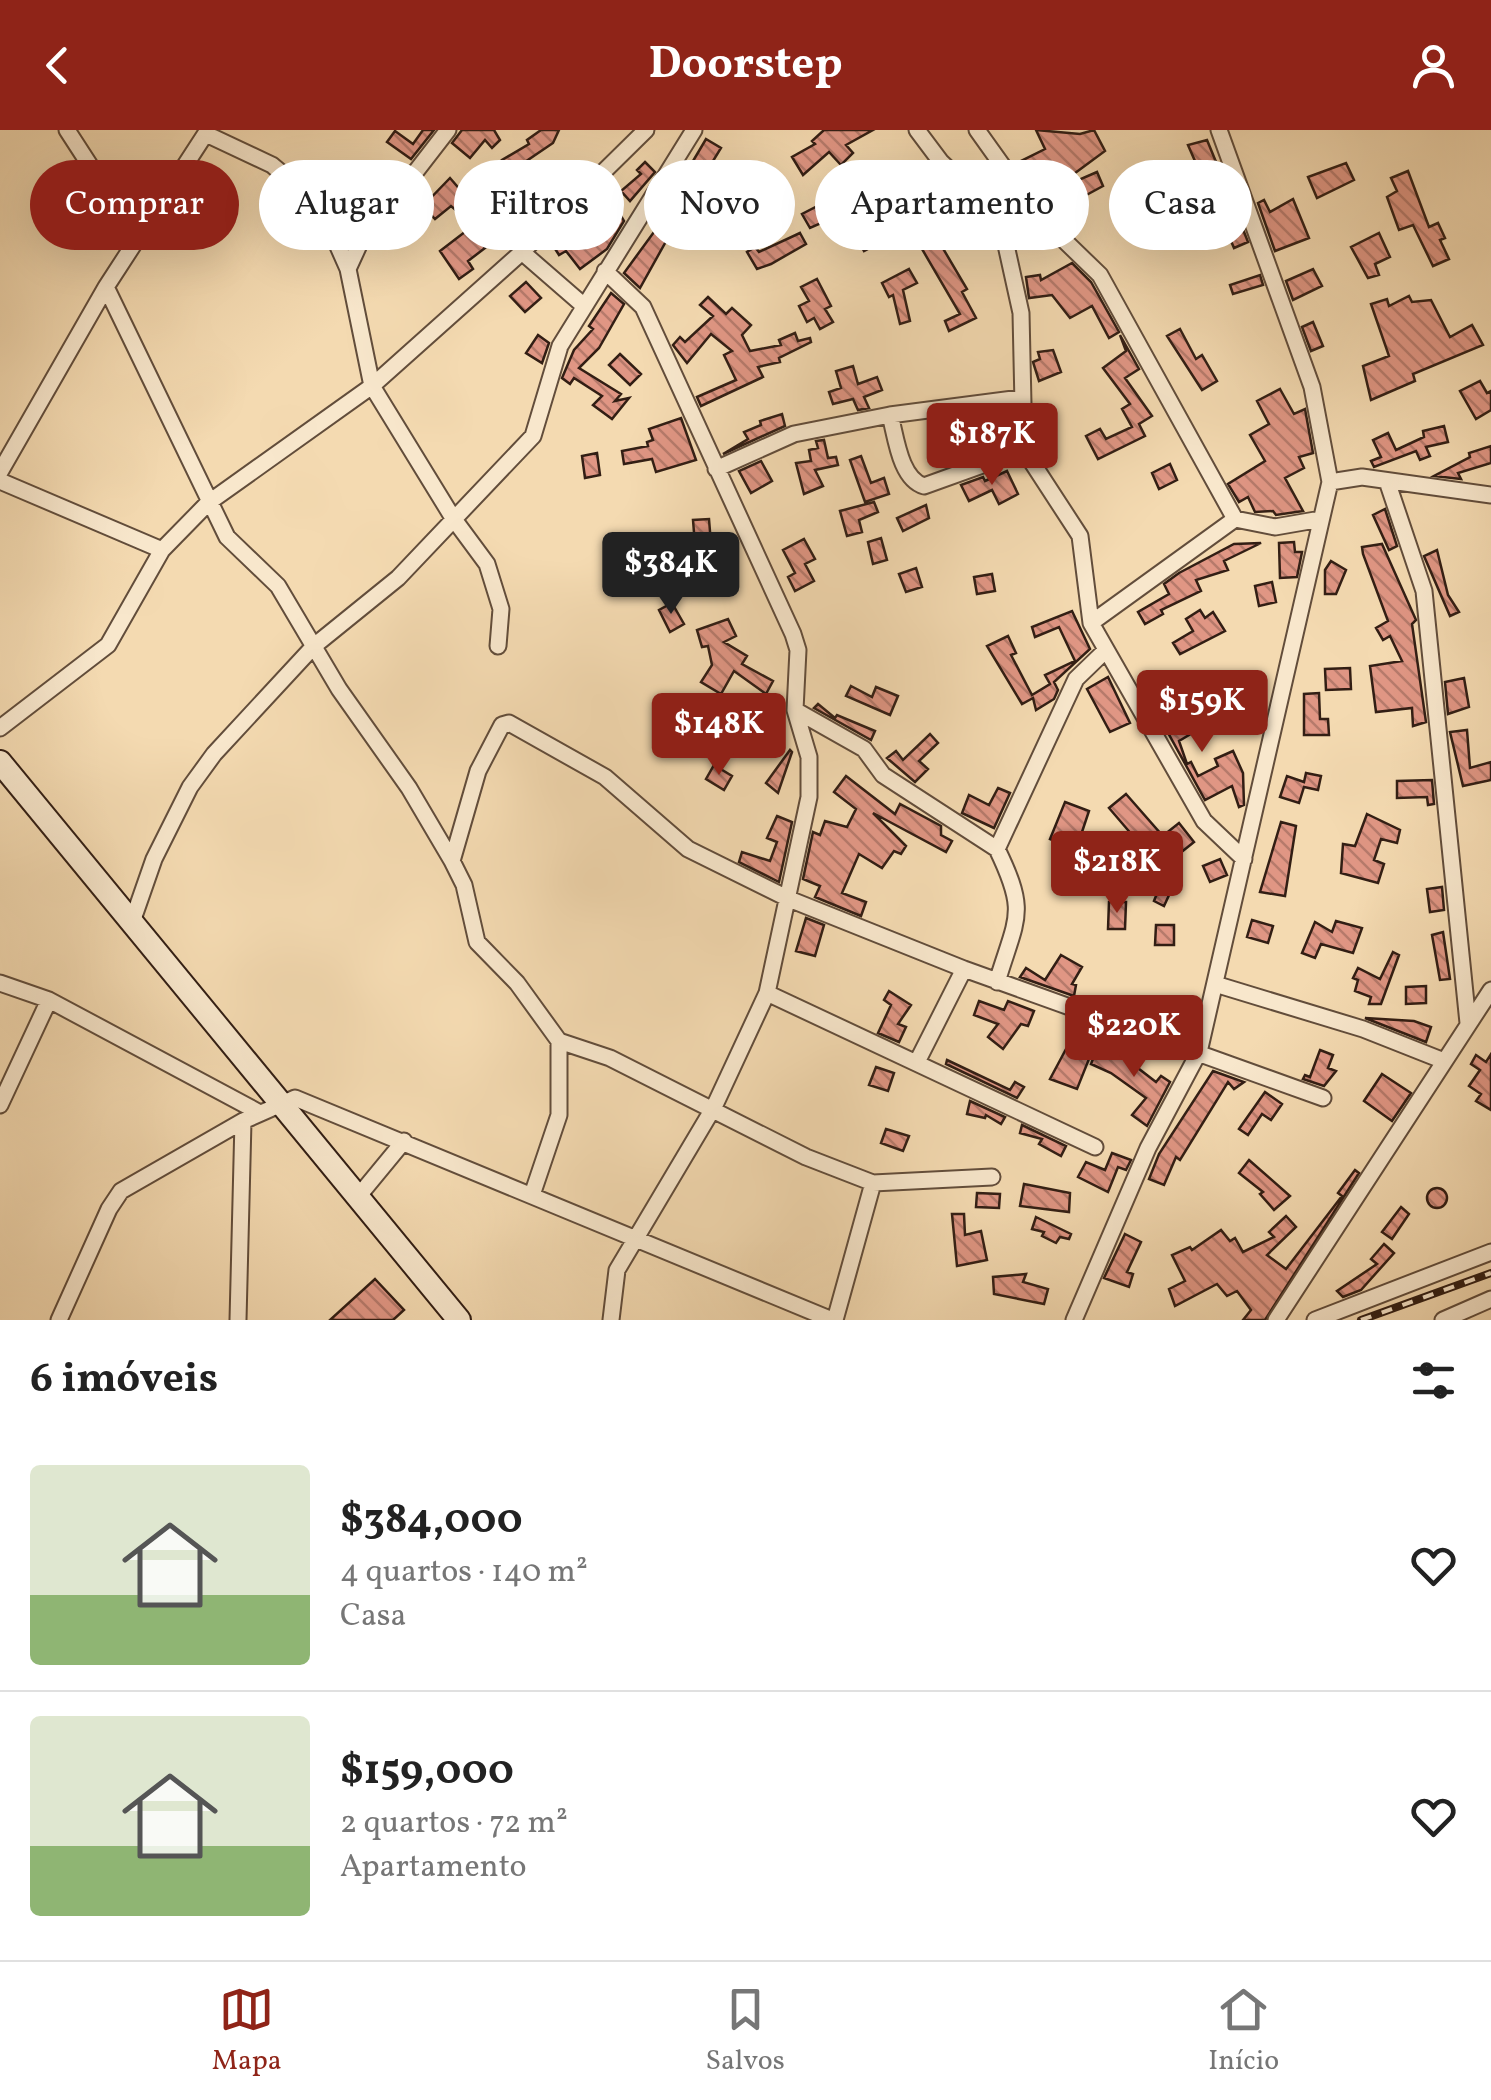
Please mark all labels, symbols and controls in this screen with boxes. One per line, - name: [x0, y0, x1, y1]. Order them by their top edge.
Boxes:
- text: Doorstep: [648, 34, 843, 97]
- icon: back: [30, 38, 85, 93]
- icon: person: [1406, 38, 1461, 93]
- chip: Comprar: [30, 160, 239, 250]
- chip: Alugar: [259, 160, 434, 250]
- chip: Filtros: [454, 160, 624, 250]
- chip: Novo: [644, 160, 795, 250]
- chip: Apartamento: [815, 160, 1089, 250]
- chip: Casa: [1109, 160, 1252, 250]
- pin: $187K: [922, 403, 1062, 488]
- text: $187K: [949, 413, 1035, 457]
- pin: $384K: [601, 532, 741, 617]
- text: $384K: [624, 542, 718, 586]
- pin: $159K: [1132, 670, 1272, 755]
- text: $159K: [1159, 680, 1245, 724]
- pin: $148K: [649, 693, 789, 778]
- text: $148K: [674, 703, 764, 747]
- pin: $218K: [1047, 831, 1187, 916]
- text: $218K: [1073, 841, 1161, 885]
- pin: $220K: [1064, 995, 1204, 1080]
- text: $220K: [1087, 1005, 1181, 1049]
- text: 6 imóveis: [30, 1351, 218, 1410]
- icon: filters: [1406, 1353, 1461, 1408]
- text: $384,000: [340, 1492, 523, 1551]
- icon: home: [110, 1505, 230, 1625]
- icon: heart: [1406, 1538, 1461, 1593]
- text: 4 quartos · 140 m²: [340, 1551, 588, 1595]
- text: Casa: [340, 1595, 406, 1639]
- text: $159,000: [340, 1743, 514, 1802]
- icon: home: [110, 1756, 230, 1876]
- icon: heart: [1406, 1789, 1461, 1844]
- text: 2 quartos · 72 m²: [340, 1802, 568, 1846]
- text: Apartamento: [340, 1846, 527, 1890]
- tab: Mapa: [212, 1982, 282, 2081]
- tab: Salvos: [705, 1982, 785, 2081]
- tab: Início: [1208, 1982, 1279, 2081]

